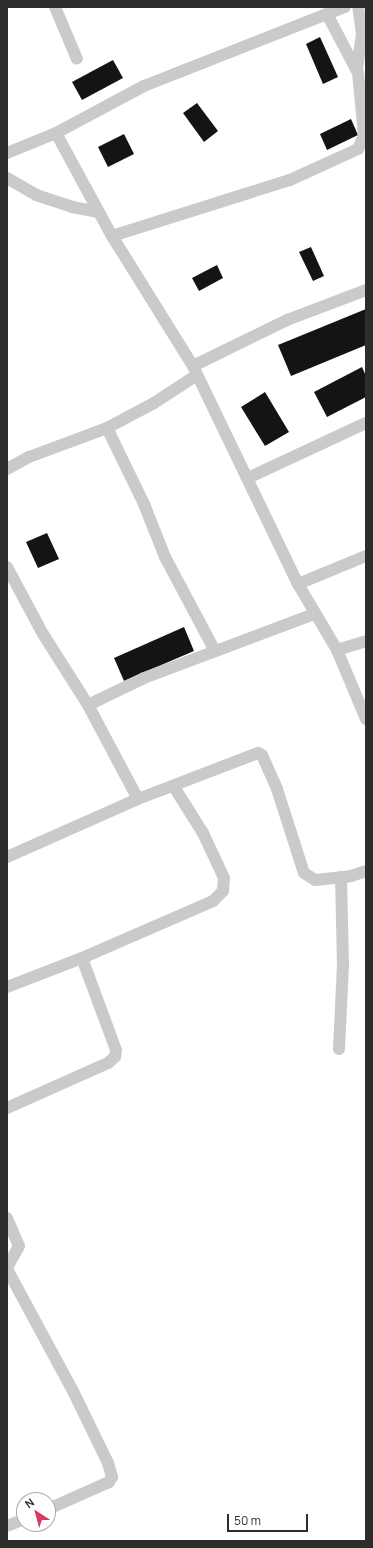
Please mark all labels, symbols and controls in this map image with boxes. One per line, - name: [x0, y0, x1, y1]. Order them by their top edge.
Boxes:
- north arrow: [16, 1492, 56, 1532]
- text: N: [22, 1494, 37, 1511]
- scale bar: [229, 1506, 310, 1532]
- text: 50 m: [234, 1512, 261, 1529]

